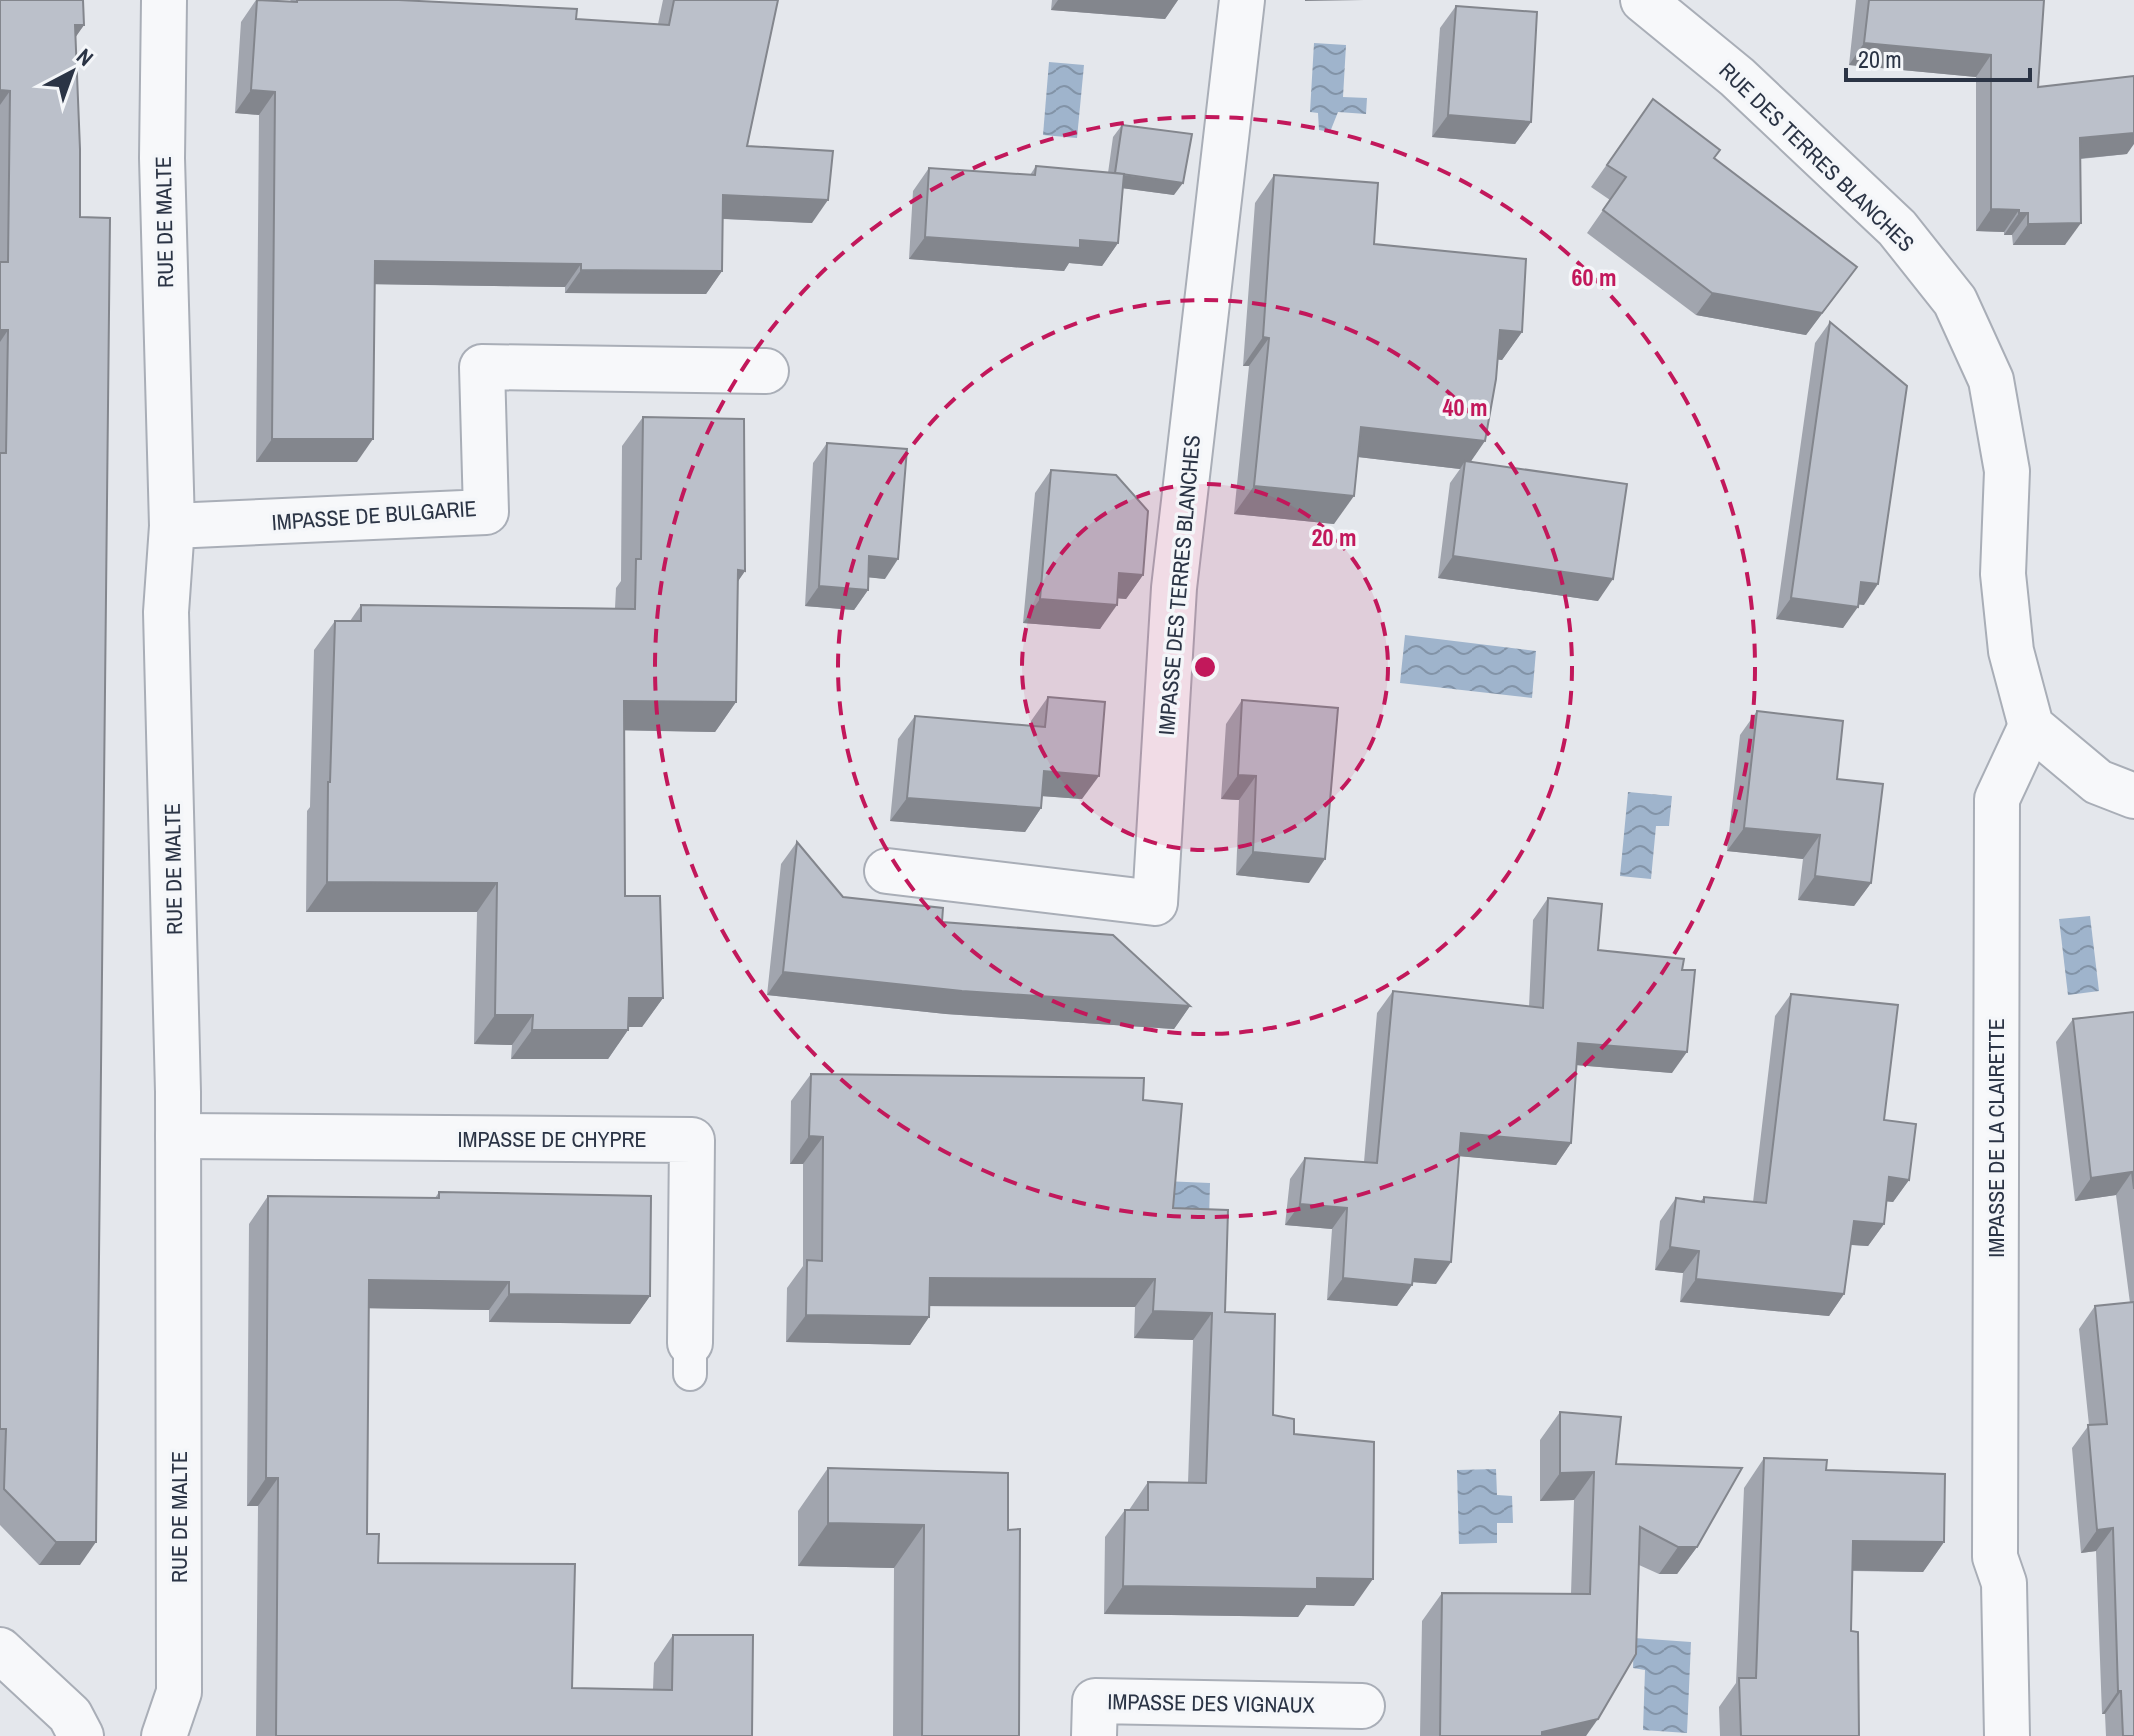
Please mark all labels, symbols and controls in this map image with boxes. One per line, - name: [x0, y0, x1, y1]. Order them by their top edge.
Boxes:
- north arrow: [32, 32, 112, 112]
- scale bar: [1846, 32, 2030, 82]
- text: N: [70, 41, 100, 73]
- text: 20 m: [1858, 43, 1902, 75]
- street label: RUE DES TERRES BLANCHES: [1713, 56, 1921, 258]
- street label: RUE DE MALTE: [148, 156, 180, 288]
- text: 60 m: [1572, 261, 1616, 293]
- text: 40 m: [1443, 391, 1487, 423]
- street label: IMPASSE DES TERRES BLANCHES: [1151, 434, 1207, 736]
- street label: IMPASSE DE BULGARIE: [271, 493, 477, 537]
- text: 20 m: [1312, 521, 1356, 553]
- centre of rings: [1191, 653, 1219, 681]
- street label: RUE DE MALTE: [157, 803, 189, 935]
- street label: IMPASSE DE LA CLAIRETTE: [1981, 1018, 2011, 1258]
- street label: IMPASSE DE CHYPRE: [457, 1124, 647, 1154]
- street label: RUE DE MALTE: [164, 1451, 194, 1583]
- street label: IMPASSE DES VIGNAUX: [1107, 1686, 1315, 1720]

